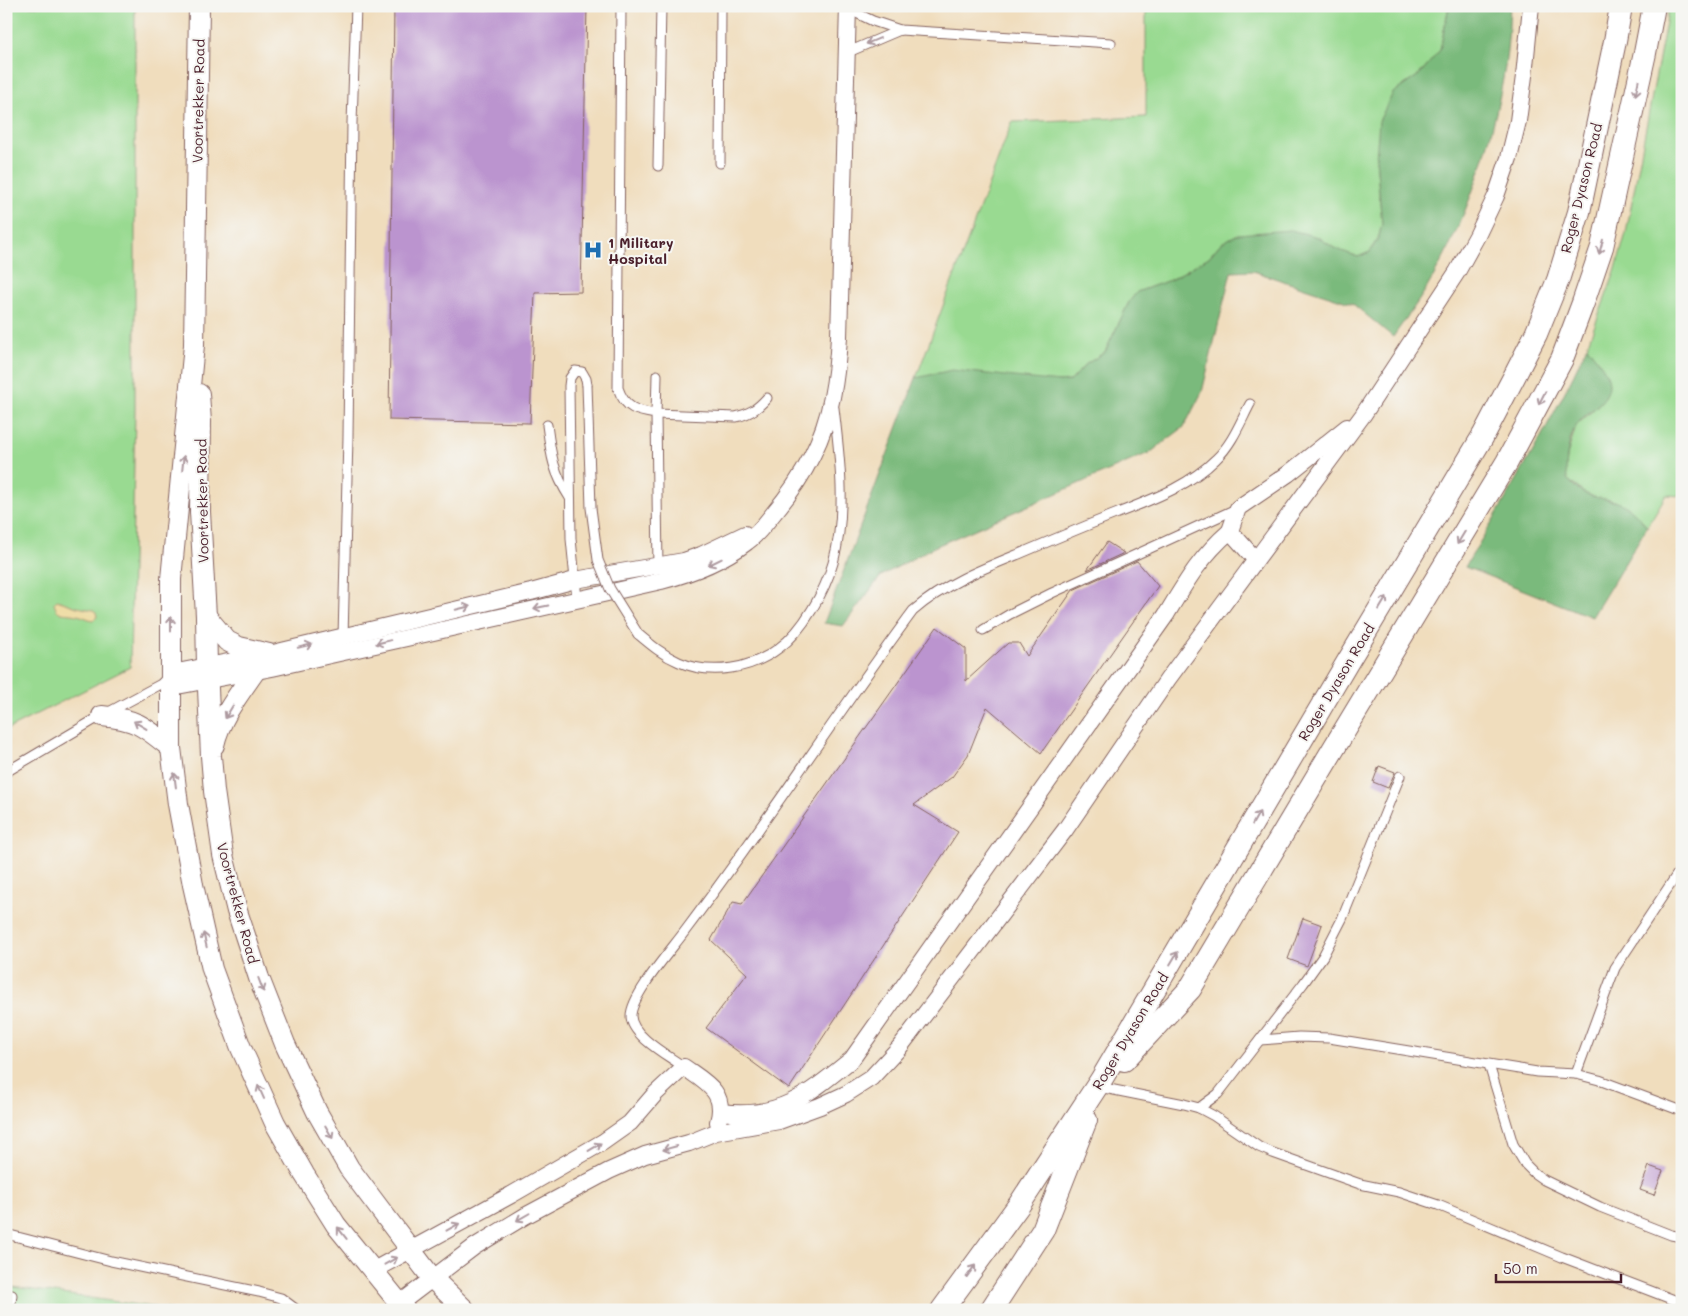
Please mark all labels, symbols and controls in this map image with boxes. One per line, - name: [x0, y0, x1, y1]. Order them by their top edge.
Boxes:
- one-way arrow: [866, 37, 881, 47]
- street label: Voortrekker Road: [187, 39, 209, 163]
- one-way arrow: [1632, 80, 1641, 96]
- street label: Roger Dyason Road: [1556, 121, 1606, 255]
- place label: 1 Military Hospital: [608, 233, 674, 268]
- one-way arrow: [1596, 238, 1606, 254]
- hospital icon: 1 Military Hospital: [582, 239, 604, 261]
- one-way arrow: [1537, 390, 1546, 405]
- street label: Voortrekker Road: [191, 439, 213, 563]
- one-way arrow: [178, 455, 187, 471]
- one-way arrow: [1455, 531, 1465, 545]
- one-way arrow: [708, 557, 723, 567]
- one-way arrow: [1379, 596, 1389, 610]
- one-way arrow: [455, 603, 471, 612]
- one-way arrow: [534, 603, 550, 612]
- one-way arrow: [166, 617, 176, 633]
- street label: Roger Dyason Road: [1293, 620, 1379, 744]
- one-way arrow: [375, 638, 391, 647]
- one-way arrow: [297, 640, 313, 650]
- one-way arrow: [223, 704, 233, 718]
- one-way arrow: [133, 719, 147, 730]
- one-way arrow: [170, 773, 180, 789]
- one-way arrow: [1252, 812, 1262, 826]
- street label: Voortrekker Road: [213, 840, 263, 966]
- one-way arrow: [200, 933, 209, 949]
- one-way arrow: [1169, 952, 1179, 966]
- street label: Roger Dyason Road: [1087, 969, 1173, 1093]
- one-way arrow: [257, 977, 267, 992]
- one-way arrow: [255, 1085, 265, 1100]
- one-way arrow: [324, 1125, 334, 1140]
- one-way arrow: [587, 1141, 601, 1151]
- one-way arrow: [662, 1144, 678, 1154]
- one-way arrow: [516, 1212, 531, 1222]
- one-way arrow: [446, 1222, 461, 1232]
- one-way arrow: [337, 1226, 347, 1240]
- scale bar: [1496, 1251, 1620, 1283]
- one-way arrow: [384, 1255, 398, 1265]
- text: 50 m: [1503, 1258, 1538, 1278]
- one-way arrow: [966, 1264, 976, 1278]

